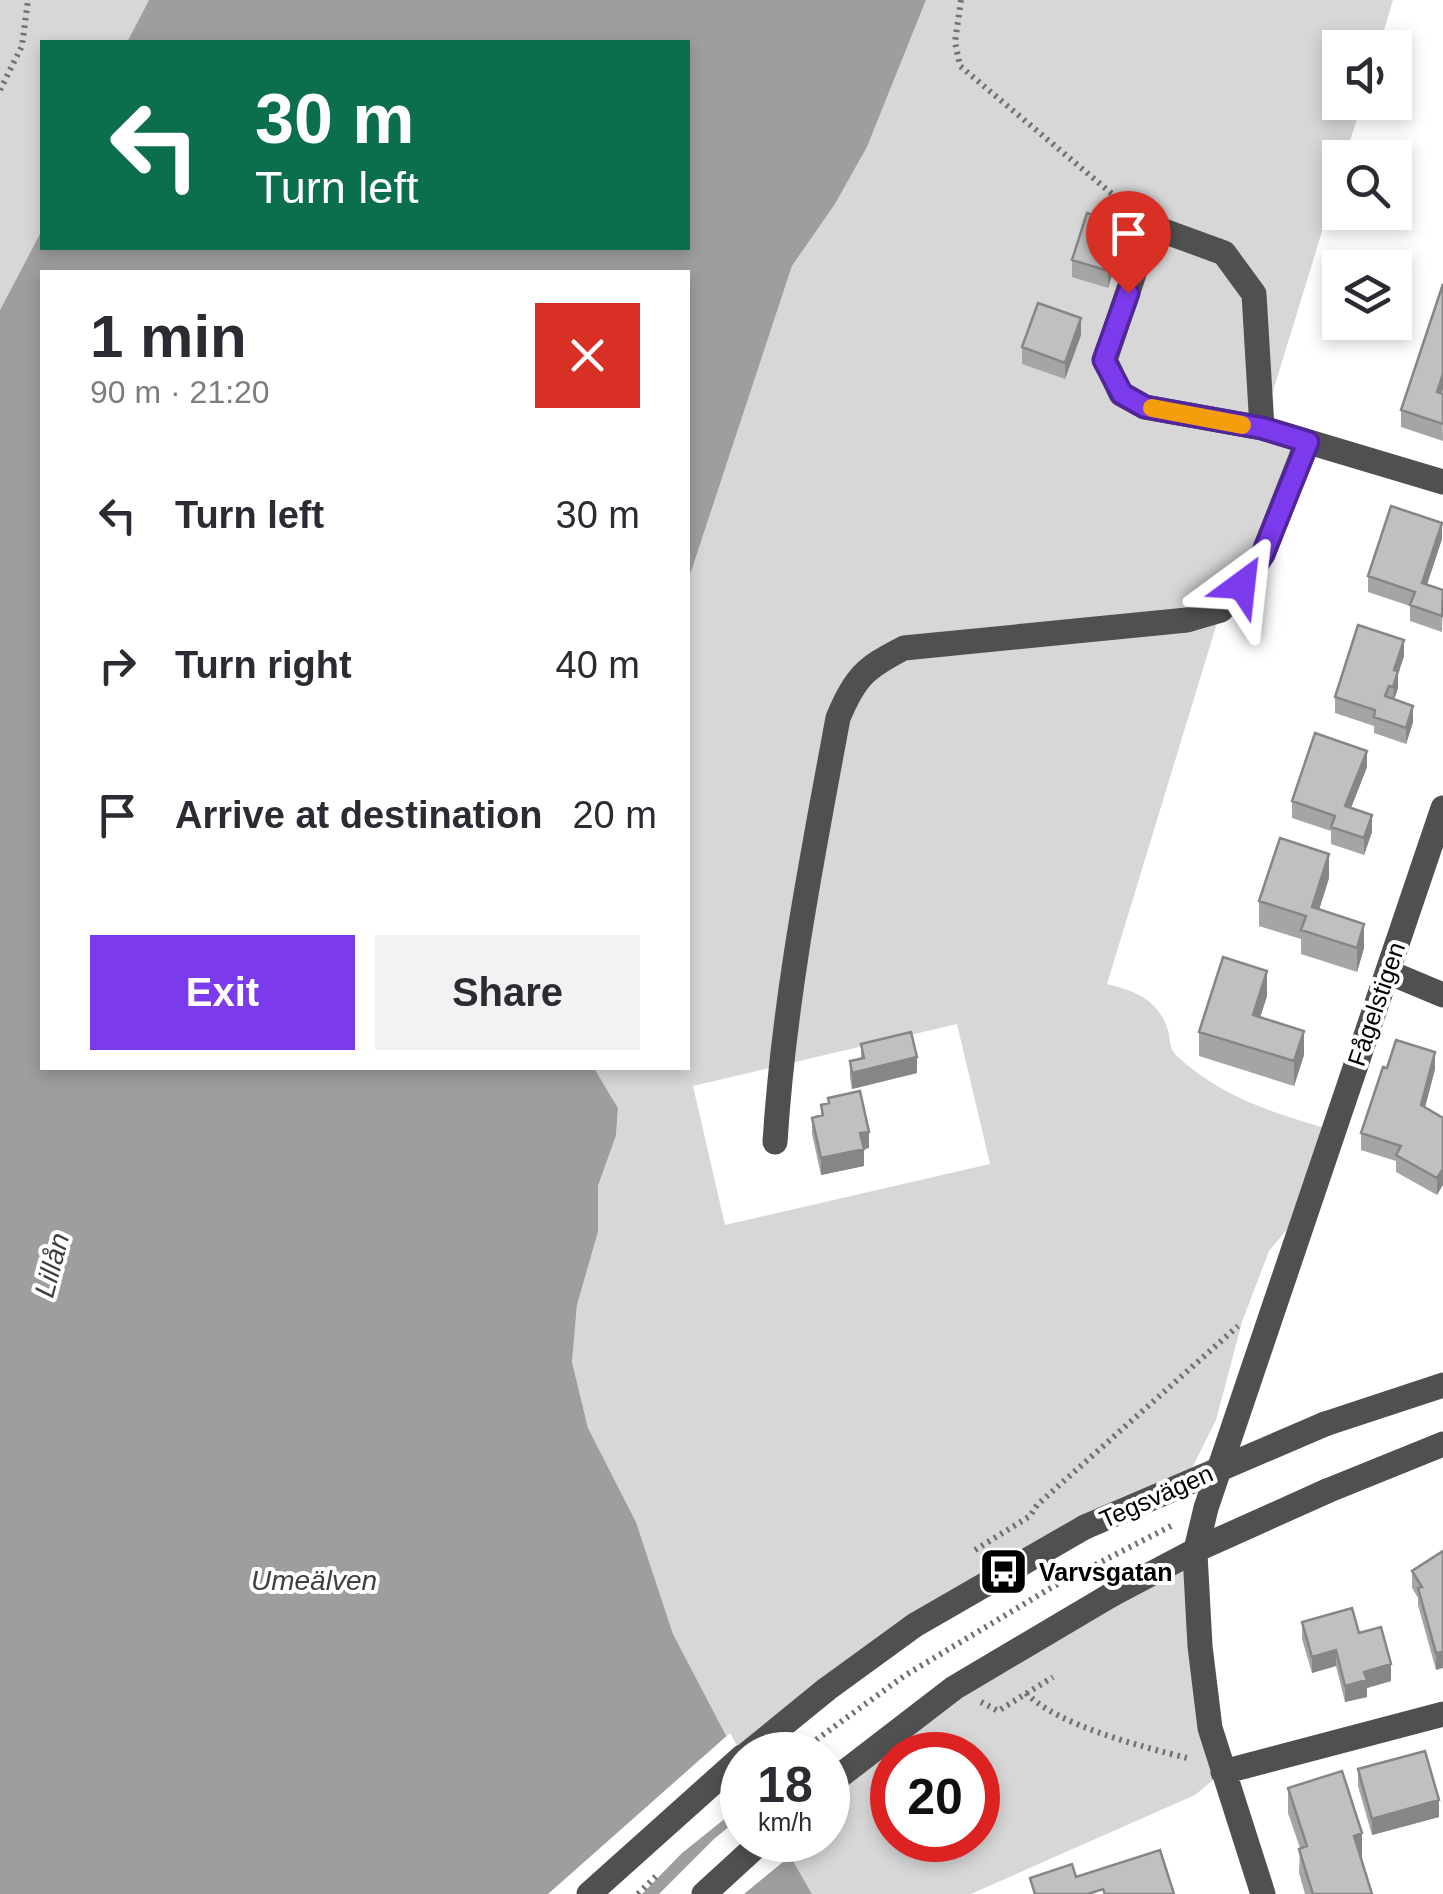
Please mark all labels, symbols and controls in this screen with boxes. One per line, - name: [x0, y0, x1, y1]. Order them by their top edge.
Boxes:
- map controls: [1322, 30, 1412, 340]
- button: sound: [1322, 30, 1412, 120]
- icon: left: [90, 80, 220, 210]
- text: 30 m: [255, 80, 415, 158]
- button: search: [1322, 140, 1412, 230]
- text: Turn left: [255, 162, 418, 213]
- pin: [1086, 191, 1171, 294]
- icon: arrive: [1101, 206, 1156, 261]
- button: layers: [1322, 250, 1412, 340]
- text: 1 min: [90, 303, 247, 370]
- button: close: [535, 303, 640, 408]
- text: 90 m · 21:20: [90, 374, 270, 410]
- icon: left: [90, 488, 145, 543]
- text: Turn left: [175, 494, 324, 536]
- text: 30 m: [556, 494, 640, 536]
- position arrow: [1190, 533, 1294, 637]
- icon: right: [90, 638, 145, 693]
- text: Turn right: [175, 644, 352, 686]
- text: 40 m: [556, 644, 640, 686]
- icon: arrive: [90, 788, 145, 843]
- text: Arrive at destination: [175, 794, 542, 836]
- text: 20 m: [572, 794, 657, 836]
- button: Exit: [90, 935, 355, 1050]
- button: Share: [375, 935, 640, 1050]
- street label: Fågelstigen: [1342, 938, 1410, 1070]
- water label: Lillån: [29, 1229, 75, 1301]
- street label: Tegsvägen: [1095, 1459, 1217, 1533]
- bus stop icon: Varvsgatan: [978, 1546, 1030, 1598]
- place label: Varvsgatan: [1039, 1558, 1172, 1586]
- water label: Umeälven: [251, 1565, 377, 1596]
- speed limit sign: 20: [870, 1732, 1000, 1862]
- text: 18: [757, 1757, 813, 1813]
- text: km/h: [758, 1808, 812, 1836]

